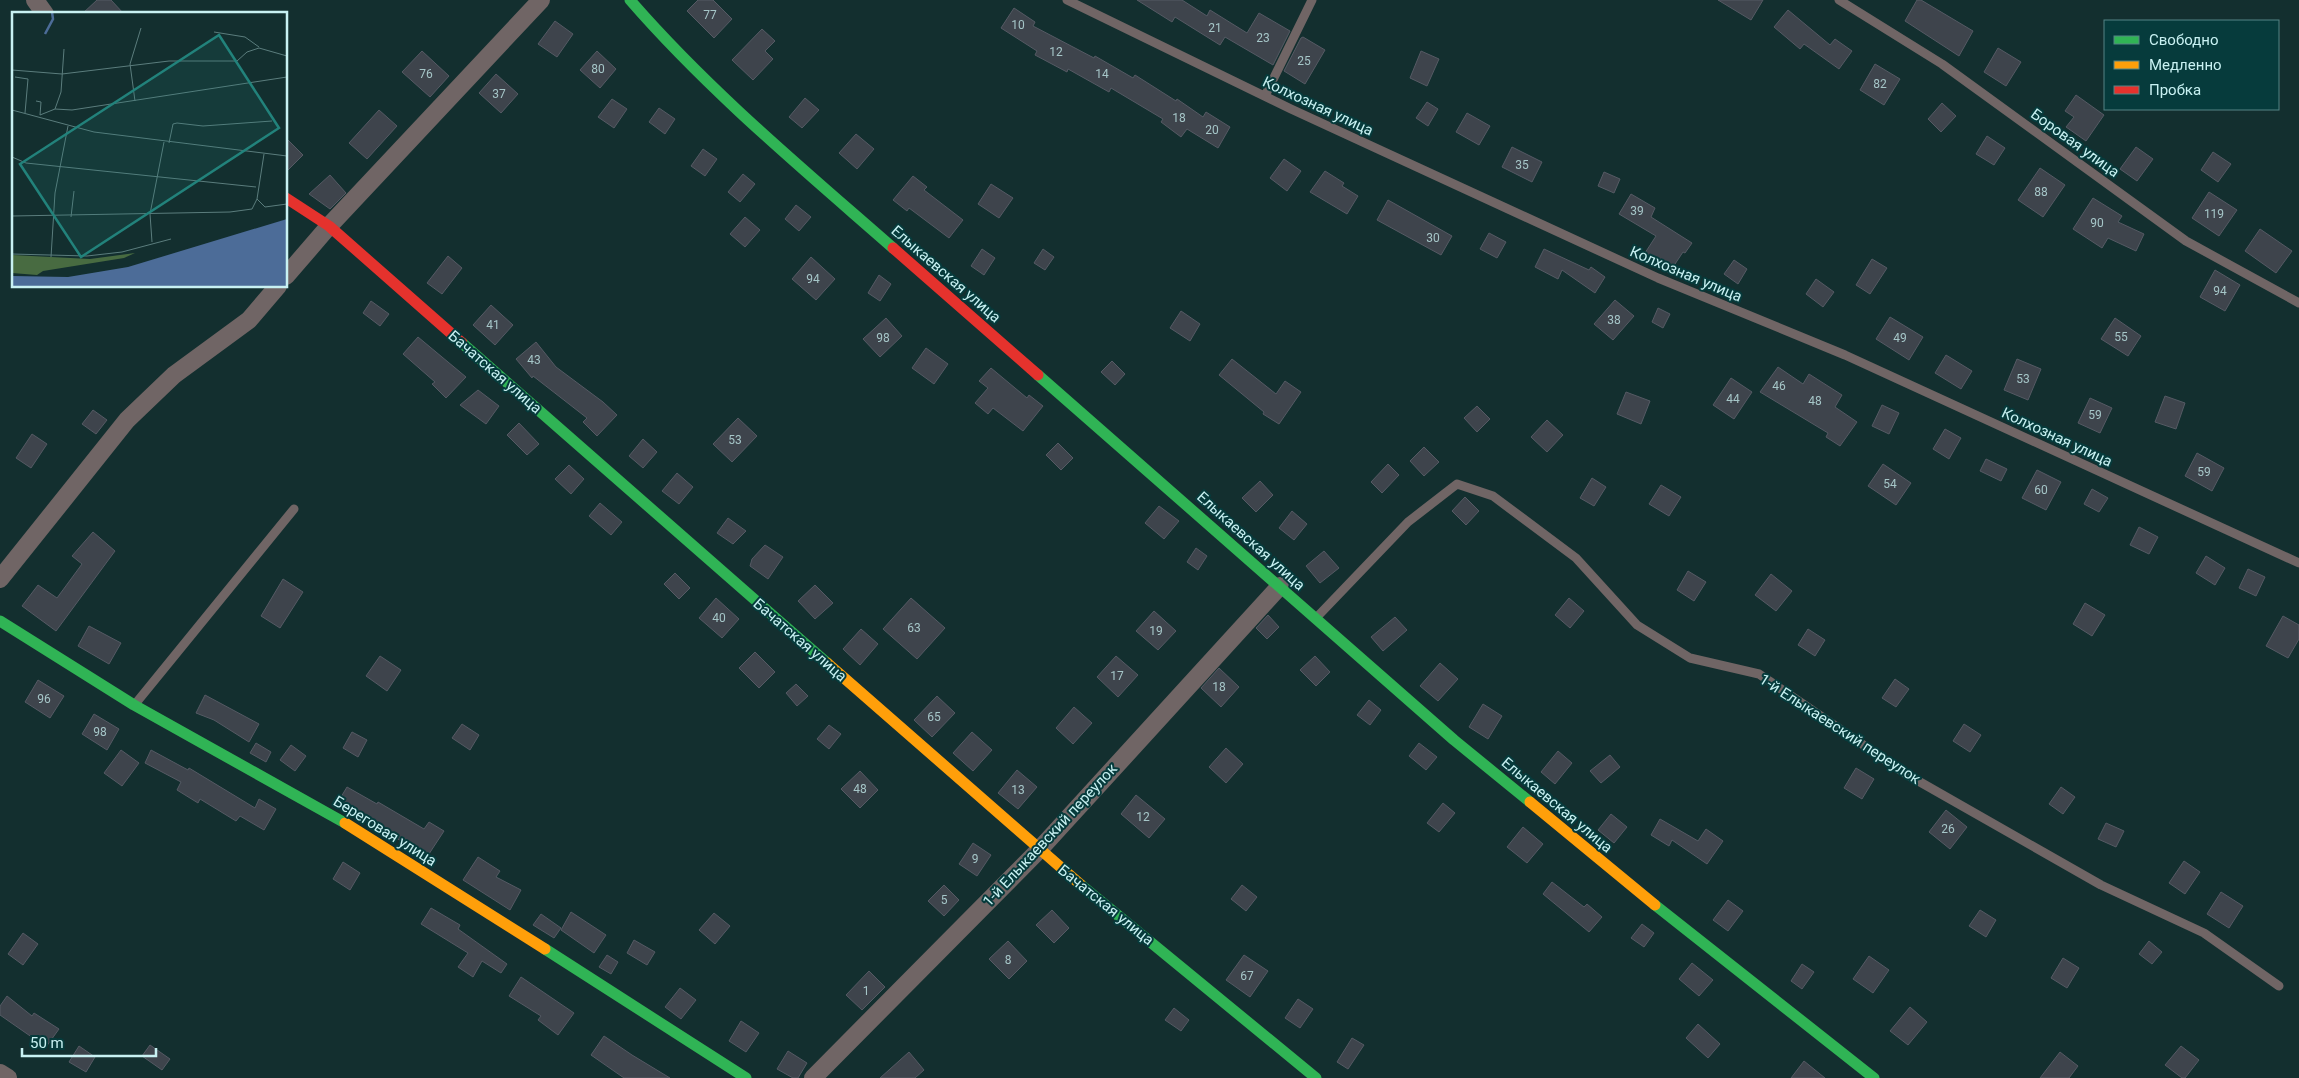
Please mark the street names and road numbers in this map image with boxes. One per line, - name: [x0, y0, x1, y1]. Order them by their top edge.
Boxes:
- street label: Колхозная улица: [1260, 72, 1376, 140]
- street label: Боровая улица: [2027, 105, 2123, 181]
- street label: Елыкаевская улица: [888, 222, 1004, 326]
- street label: Колхозная улица: [1627, 242, 1745, 306]
- street label: Бачатская улица: [445, 327, 545, 417]
- street label: Колхозная улица: [1999, 403, 2115, 471]
- street label: Елыкаевская улица: [1193, 488, 1309, 594]
- street label: Бачатская улица: [750, 595, 850, 685]
- street label: 1-й Елыкаевский переулок: [1756, 670, 1924, 788]
- street label: Елыкаевская улица: [1498, 753, 1616, 857]
- street label: 1-й Елыкаевский переулок: [979, 760, 1121, 910]
- street label: Береговая улица: [330, 792, 440, 870]
- street label: Бачатская улица: [1055, 861, 1157, 949]

